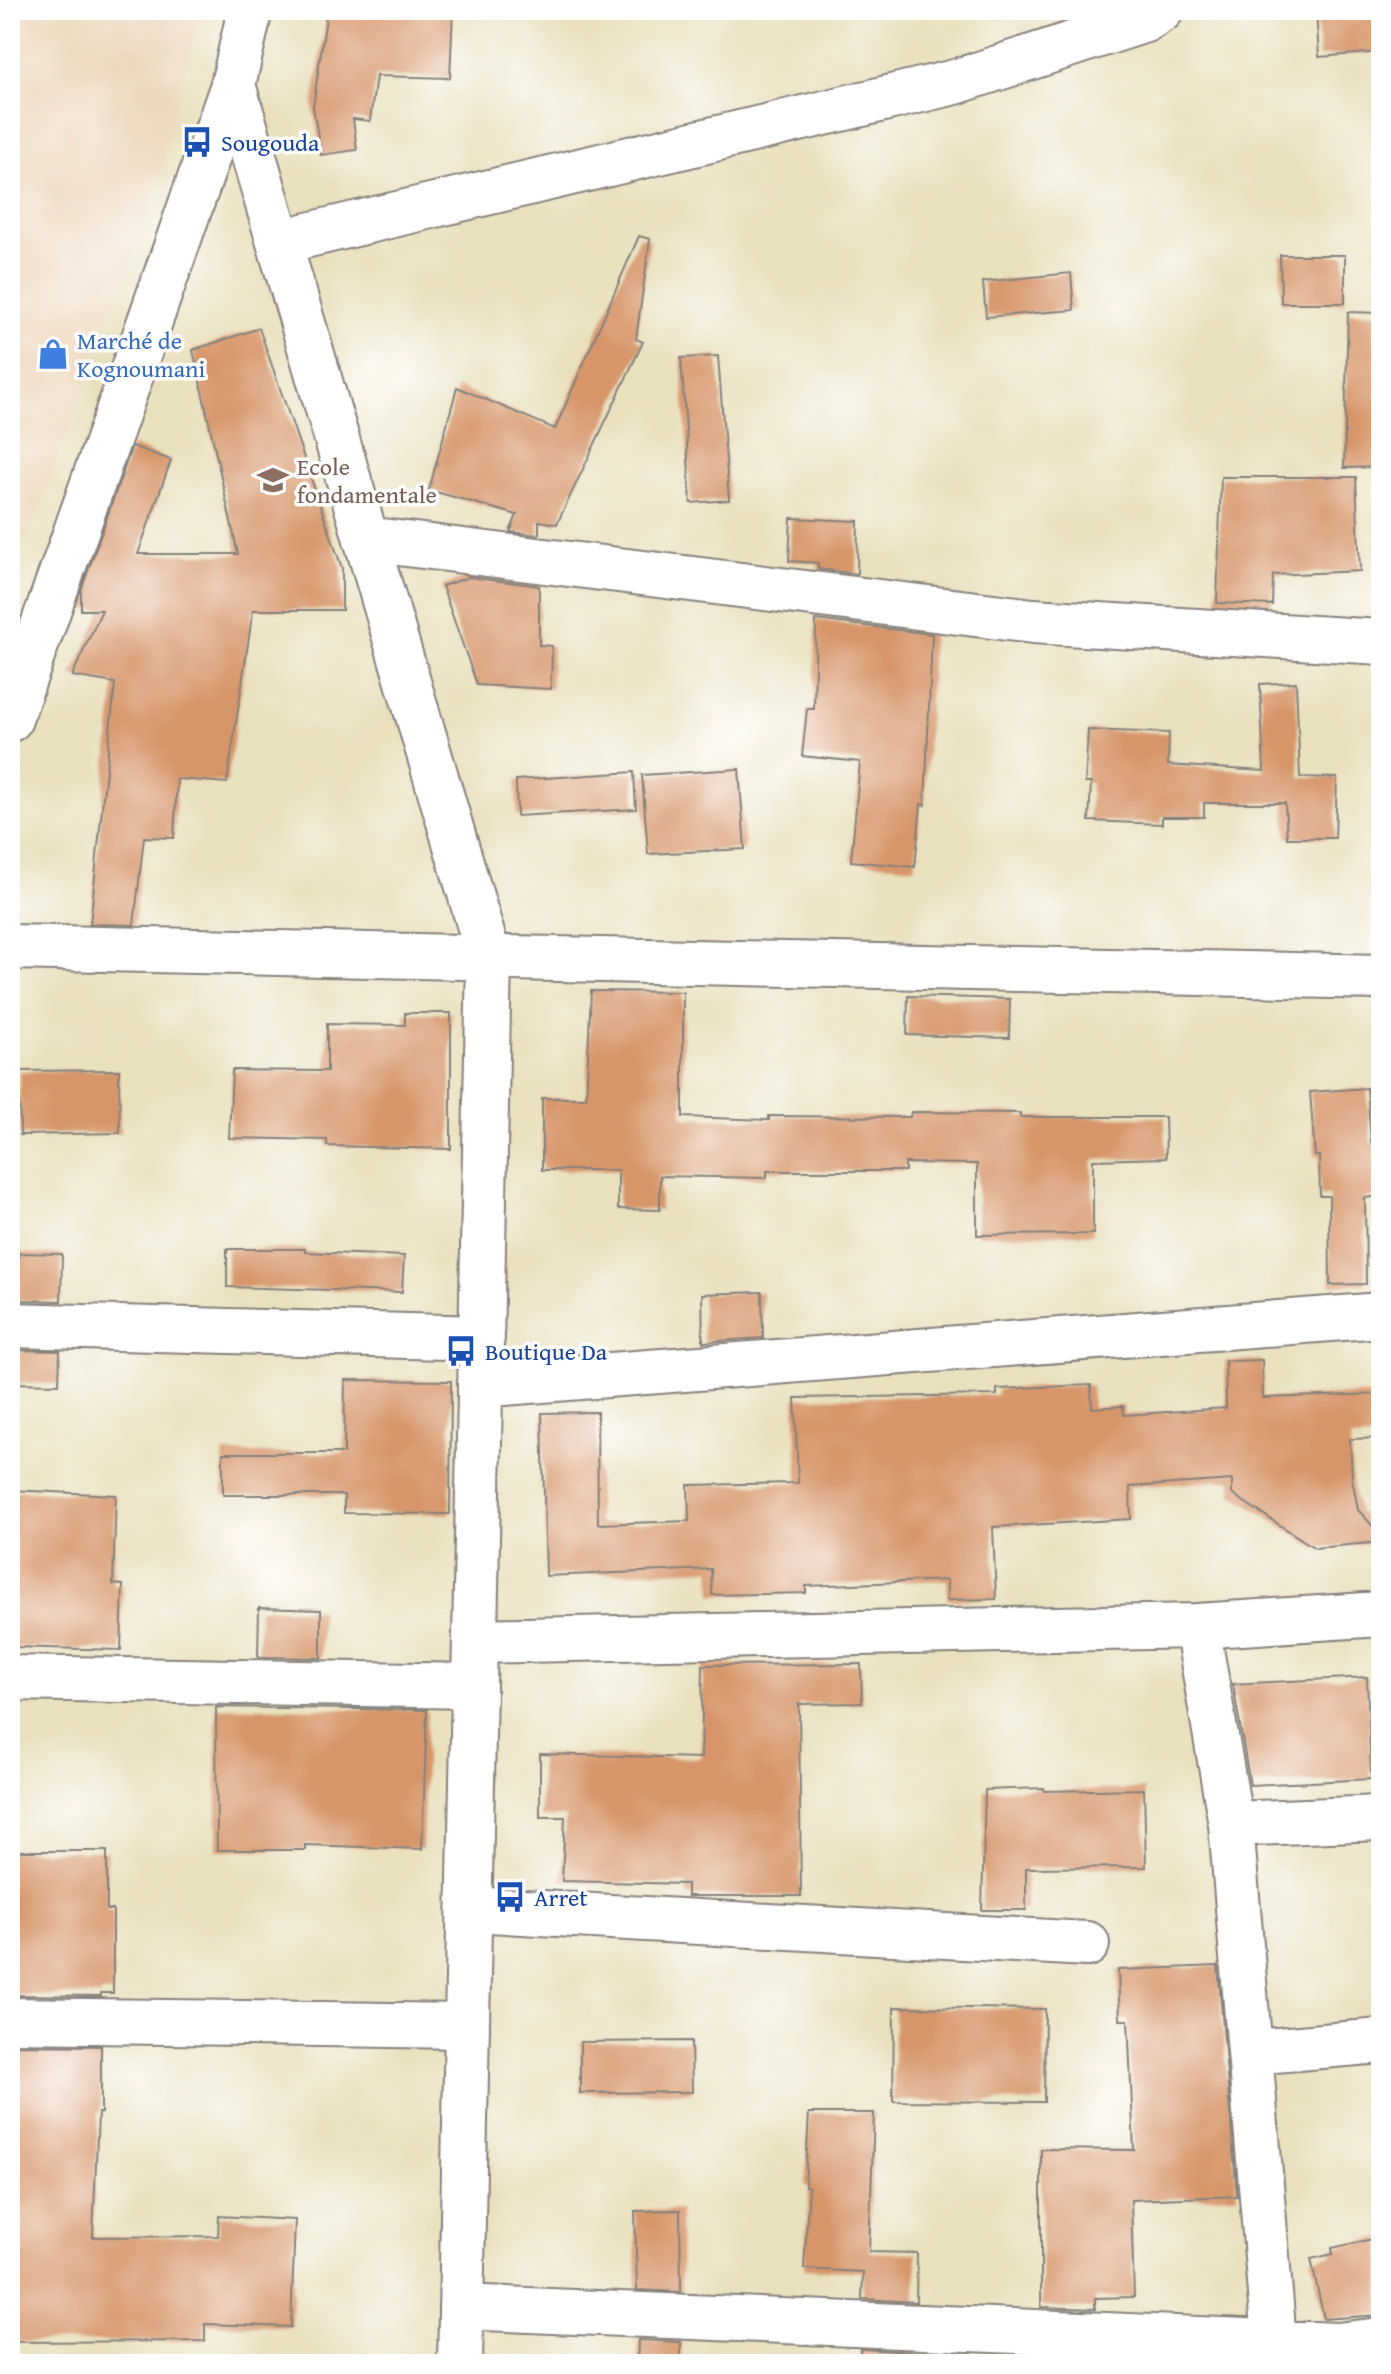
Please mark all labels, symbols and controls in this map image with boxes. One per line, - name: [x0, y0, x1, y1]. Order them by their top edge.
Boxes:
- bus stop icon: Sougouda: [180, 125, 214, 159]
- place label: Sougouda: [221, 125, 320, 160]
- place label: Marché de Kognoumani: [77, 323, 206, 386]
- shop icon: Marché de Kognoumani: [36, 337, 70, 371]
- place label: Ecole fondamentale: [297, 449, 437, 512]
- school or university icon: Ecole fondamentale: [256, 463, 290, 497]
- bus stop icon: Boutique Da: [444, 1334, 478, 1368]
- place label: Boutique Da: [485, 1334, 608, 1369]
- bus stop icon: Arret: [493, 1880, 527, 1914]
- place label: Arret: [534, 1880, 588, 1915]

